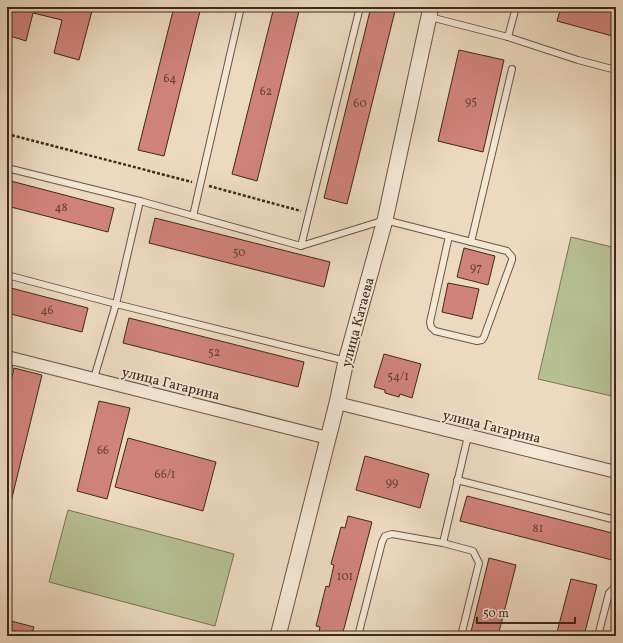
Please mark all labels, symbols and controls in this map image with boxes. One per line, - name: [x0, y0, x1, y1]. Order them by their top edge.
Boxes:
- house number: 64: [164, 71, 176, 87]
- house number: 62: [260, 84, 272, 100]
- house number: 95: [465, 94, 477, 110]
- house number: 60: [353, 96, 367, 112]
- house number: 48: [54, 200, 68, 216]
- house number: 50: [233, 245, 245, 261]
- house number: 97: [470, 260, 482, 276]
- street label: улица Катаева: [337, 275, 380, 369]
- house number: 46: [40, 303, 54, 319]
- house number: 52: [208, 345, 220, 361]
- street label: улица Гагарина: [120, 363, 222, 406]
- house number: 54/1: [387, 369, 409, 385]
- street label: улица Гагарина: [441, 406, 543, 449]
- house number: 66: [97, 443, 109, 459]
- house number: 66/1: [155, 467, 175, 483]
- house number: 99: [386, 475, 398, 491]
- house number: 81: [533, 521, 543, 537]
- house number: 101: [337, 569, 353, 585]
- scale bar: [477, 599, 575, 625]
- text: 50 m: [483, 606, 509, 622]

